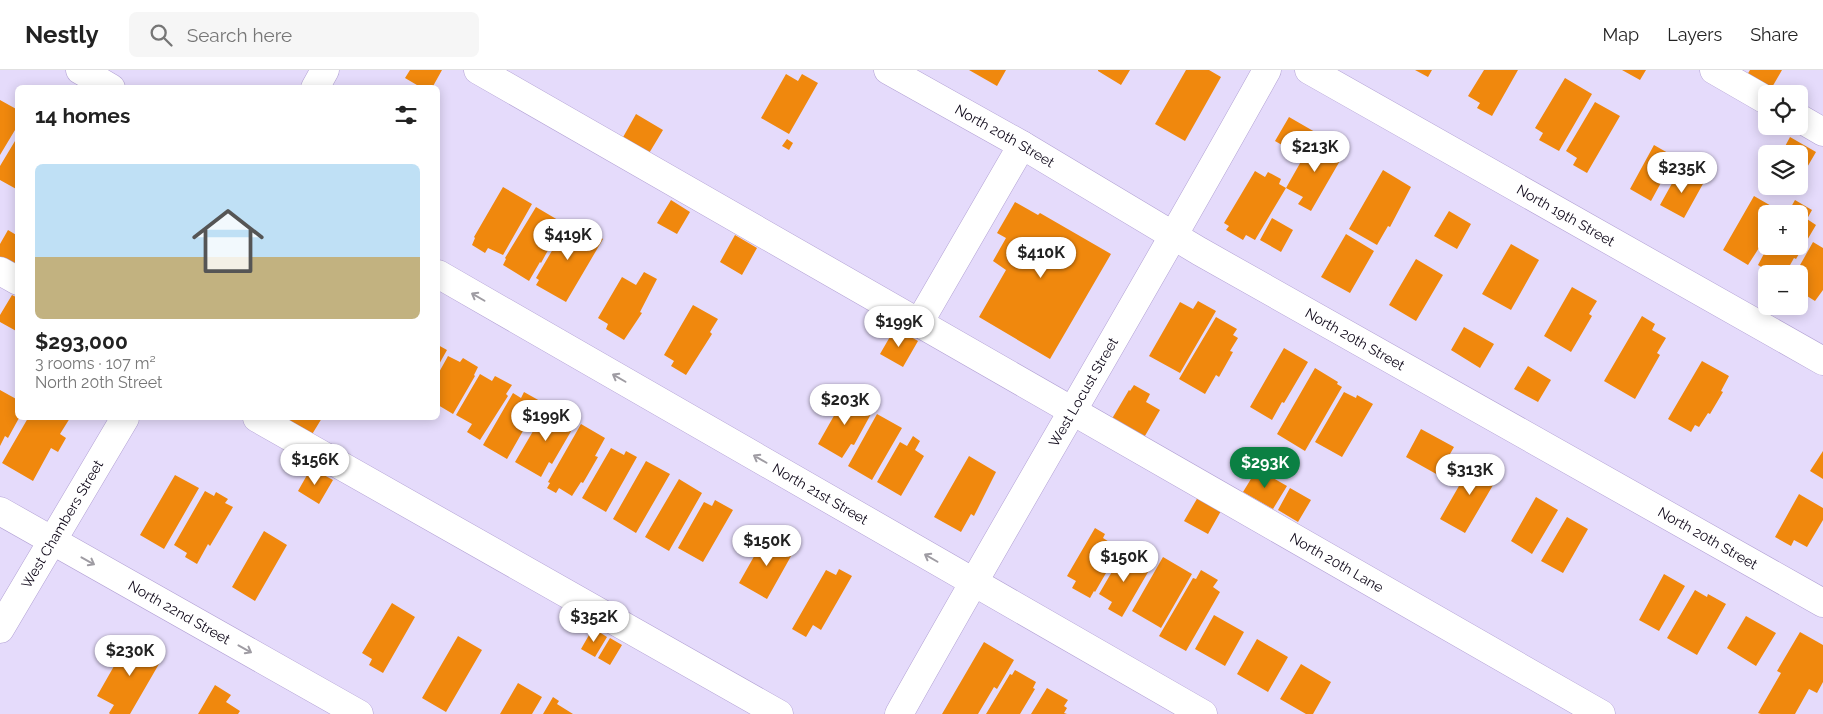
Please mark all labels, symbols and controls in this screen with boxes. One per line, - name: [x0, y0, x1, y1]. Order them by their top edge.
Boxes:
- search box: [129, 12, 479, 57]
- text: Nestly: [25, 20, 99, 49]
- icon: search: [147, 21, 175, 49]
- text: Search here: [187, 24, 292, 46]
- text: Map: [1603, 24, 1639, 45]
- text: Layers: [1667, 24, 1722, 45]
- text: Share: [1750, 24, 1798, 45]
- map controls: [1758, 85, 1808, 315]
- button: locate: [1758, 85, 1808, 135]
- icon: filters: [392, 101, 420, 129]
- street label: North 20th Street: [952, 101, 1057, 171]
- text: 14 homes: [35, 103, 130, 128]
- pin: $213K: [1280, 131, 1350, 173]
- text: $213K: [1292, 137, 1338, 156]
- button: layers: [1758, 145, 1808, 195]
- pin: $235K: [1647, 152, 1717, 194]
- text: $235K: [1658, 158, 1706, 177]
- street label: North 19th Street: [1514, 181, 1618, 250]
- icon: home: [183, 196, 273, 286]
- button: +: [1758, 205, 1808, 255]
- pin: $419K: [533, 218, 603, 261]
- text: $419K: [544, 225, 592, 244]
- pin: $410K: [1006, 236, 1076, 279]
- text: $410K: [1017, 243, 1065, 262]
- button: −: [1758, 265, 1808, 315]
- one-way arrow: [471, 292, 485, 302]
- street label: North 20th Street: [1302, 305, 1408, 374]
- pin: $199K: [864, 306, 934, 348]
- text: $199K: [875, 312, 923, 331]
- text: $293,000: [35, 329, 128, 354]
- street label: West Locust Street: [1046, 334, 1121, 449]
- text: 3 rooms · 107 m²: [35, 354, 156, 373]
- text: North 20th Street: [35, 373, 162, 392]
- one-way arrow: [612, 373, 626, 383]
- pin: $203K: [810, 384, 880, 426]
- text: $203K: [821, 390, 869, 409]
- pin: $199K: [511, 400, 581, 442]
- text: $199K: [522, 406, 570, 425]
- pin: $156K: [280, 444, 350, 486]
- pin: $293K: [1230, 446, 1300, 489]
- text: $156K: [291, 450, 339, 469]
- text: $293K: [1241, 453, 1289, 472]
- one-way arrow: [753, 454, 767, 464]
- pin: $313K: [1435, 454, 1505, 496]
- street label: West Chambers Street: [18, 457, 106, 591]
- street label: North 21st Street: [770, 460, 871, 528]
- text: $313K: [1447, 460, 1493, 479]
- street label: North 20th Street: [1655, 504, 1761, 573]
- pin: $150K: [732, 524, 802, 567]
- street label: North 20th Lane: [1287, 529, 1386, 596]
- text: $150K: [743, 531, 791, 550]
- pin: $150K: [1089, 540, 1159, 583]
- text: $150K: [1100, 547, 1148, 566]
- one-way arrow: [924, 552, 938, 562]
- one-way arrow: [80, 557, 95, 566]
- street label: North 22nd Street: [126, 577, 233, 648]
- pin: $352K: [559, 600, 629, 643]
- text: $352K: [570, 607, 618, 626]
- pin: $230K: [95, 634, 165, 677]
- text: $230K: [106, 641, 154, 660]
- one-way arrow: [237, 645, 251, 655]

